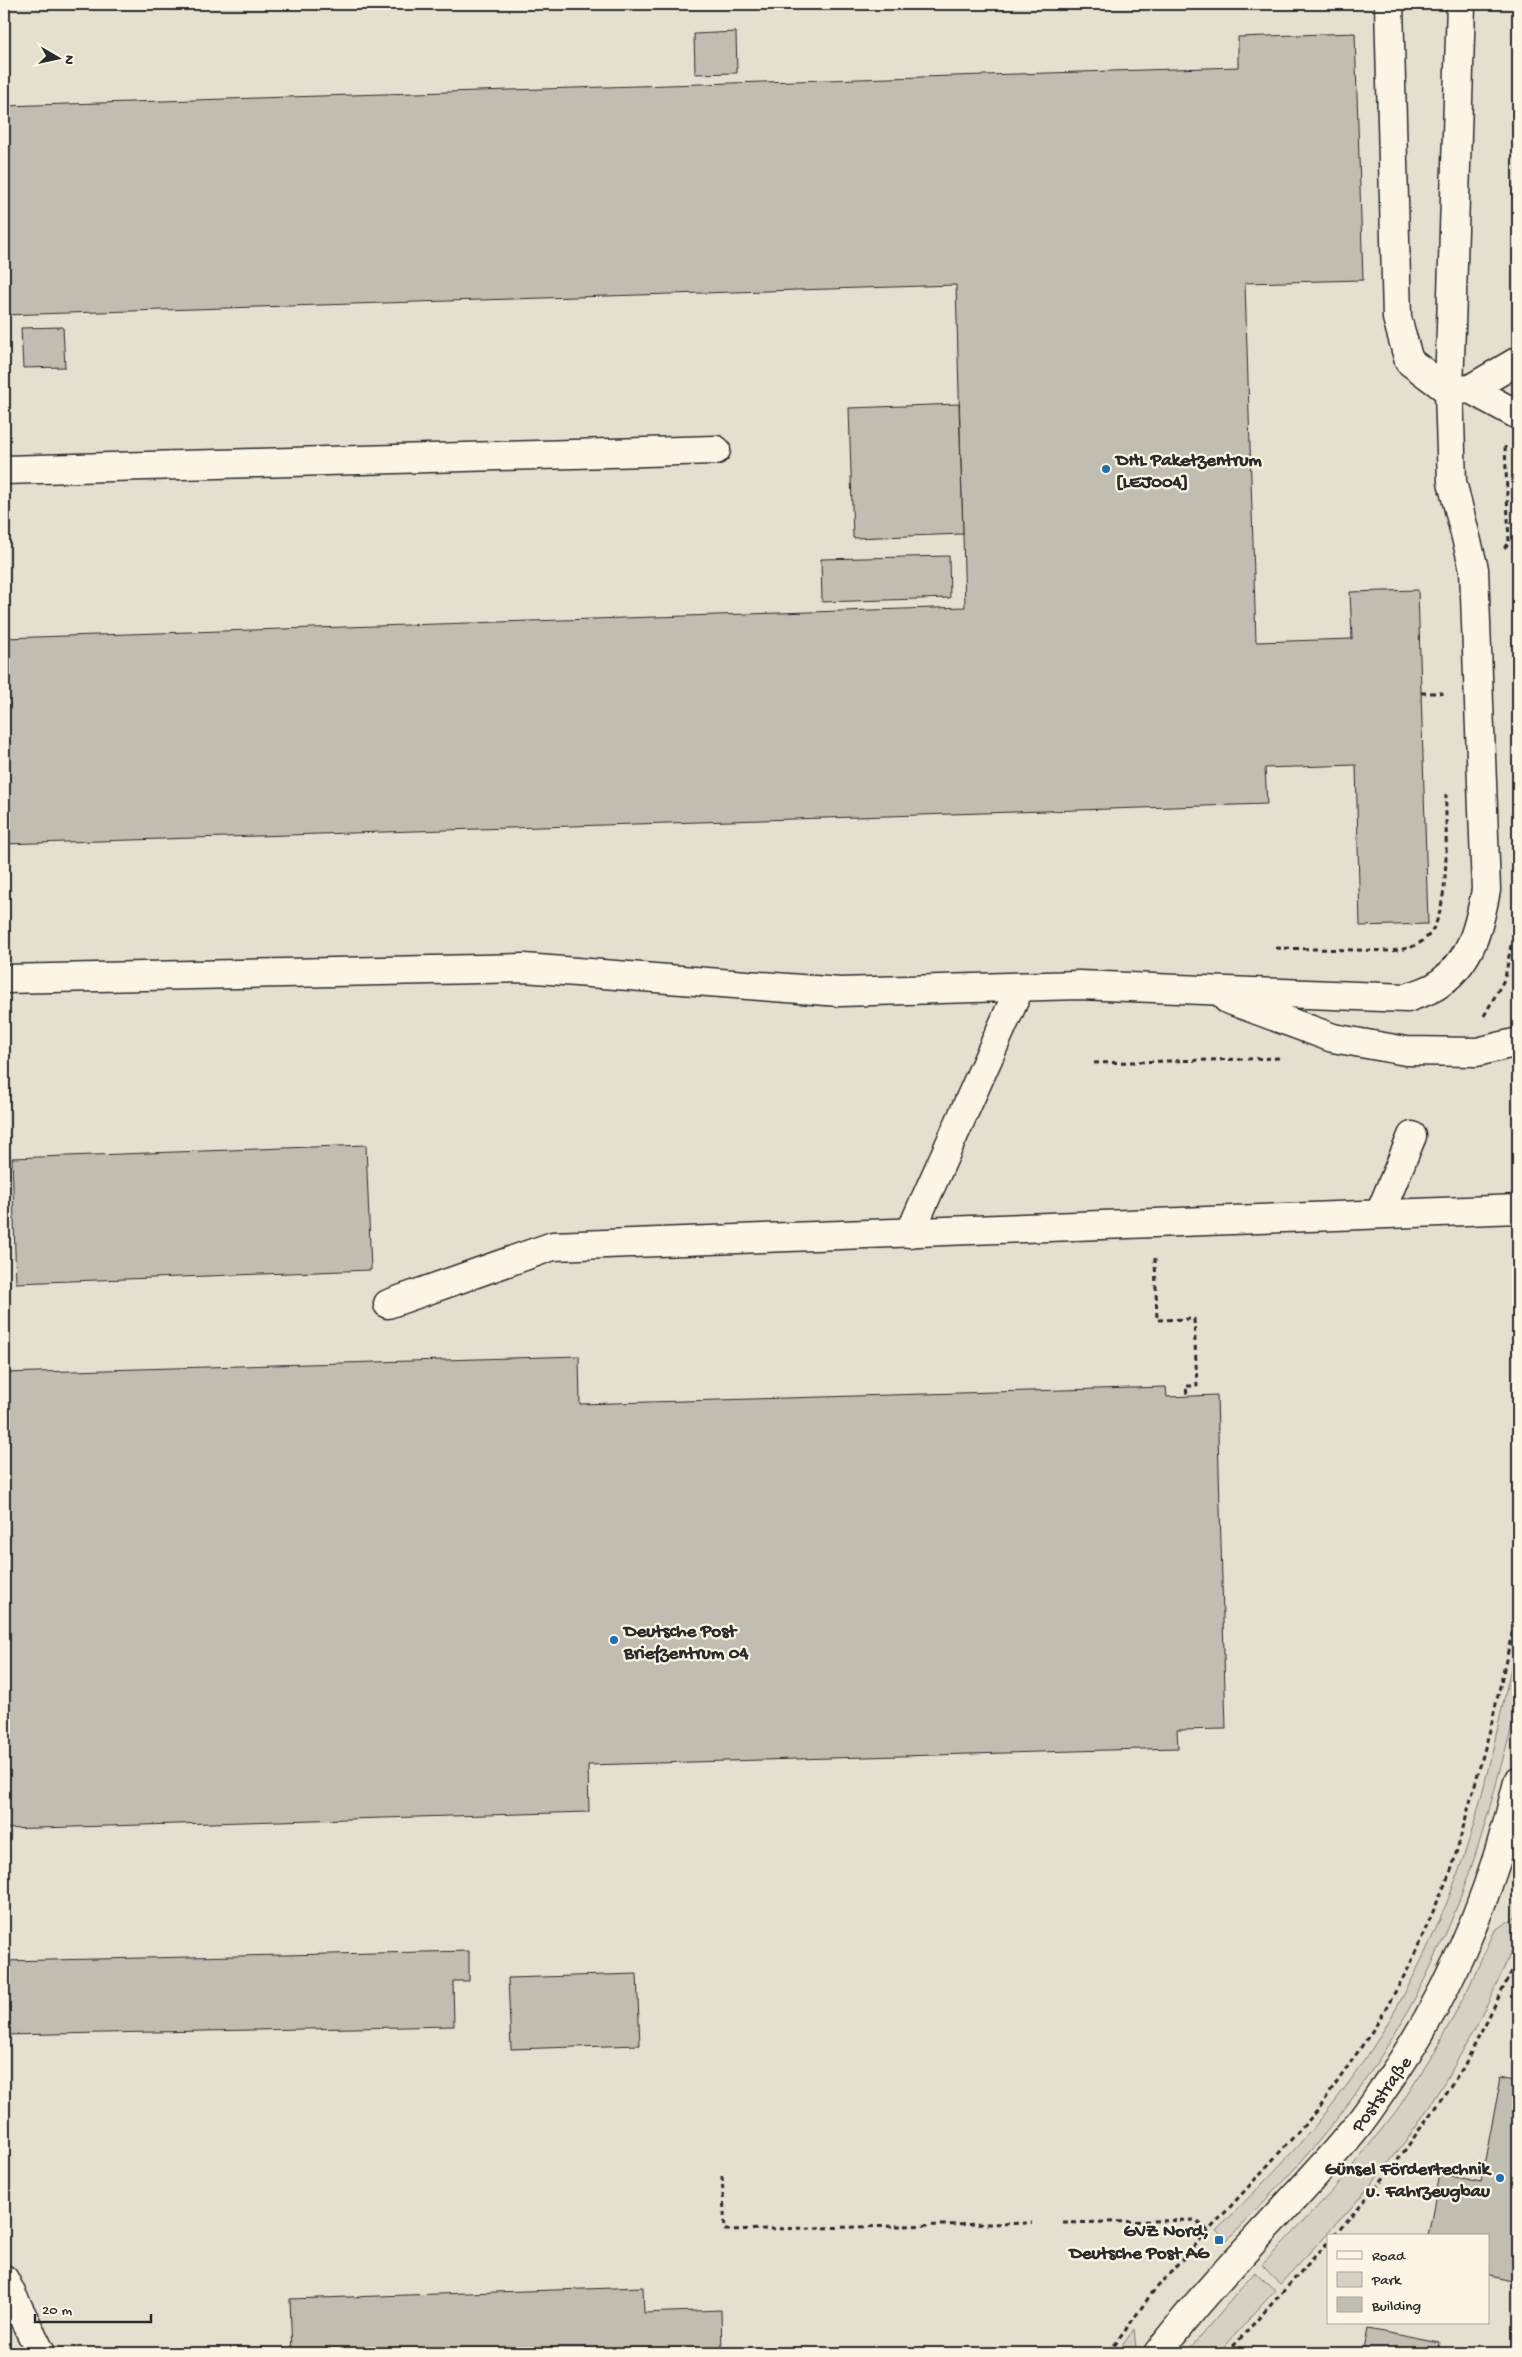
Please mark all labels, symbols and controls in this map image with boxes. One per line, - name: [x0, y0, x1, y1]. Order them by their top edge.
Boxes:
- north arrow: [32, 32, 82, 82]
- text: N: [59, 54, 77, 65]
- place label: DHL Paketzentrum [LEJ004]: [1114, 450, 1262, 495]
- marker: DHL Paketzentrum [LEJ004]: [1100, 463, 1112, 475]
- place label: Deutsche Post Briefzentrum 04: [622, 1621, 750, 1666]
- marker: Deutsche Post Briefzentrum 04: [608, 1634, 620, 1646]
- street label: Poststraße: [1347, 2052, 1418, 2138]
- place label: Günsel Fördertechnik u. Fahrzeugbau: [1325, 2159, 1493, 2204]
- marker: Günsel Fördertechnik u. Fahrzeugbau: [1494, 2172, 1506, 2184]
- place label: GVZ Nord, Deutsche Post AG: [1067, 2221, 1210, 2266]
- marker: GVZ Nord, Deutsche Post AG: [1213, 2234, 1225, 2246]
- legend: [1327, 2234, 1490, 2324]
- text: Road: [1372, 2248, 1406, 2266]
- text: Park: [1371, 2272, 1402, 2290]
- scale bar: [35, 2292, 151, 2324]
- text: Building: [1371, 2298, 1421, 2316]
- text: 20 m: [42, 2302, 72, 2320]

